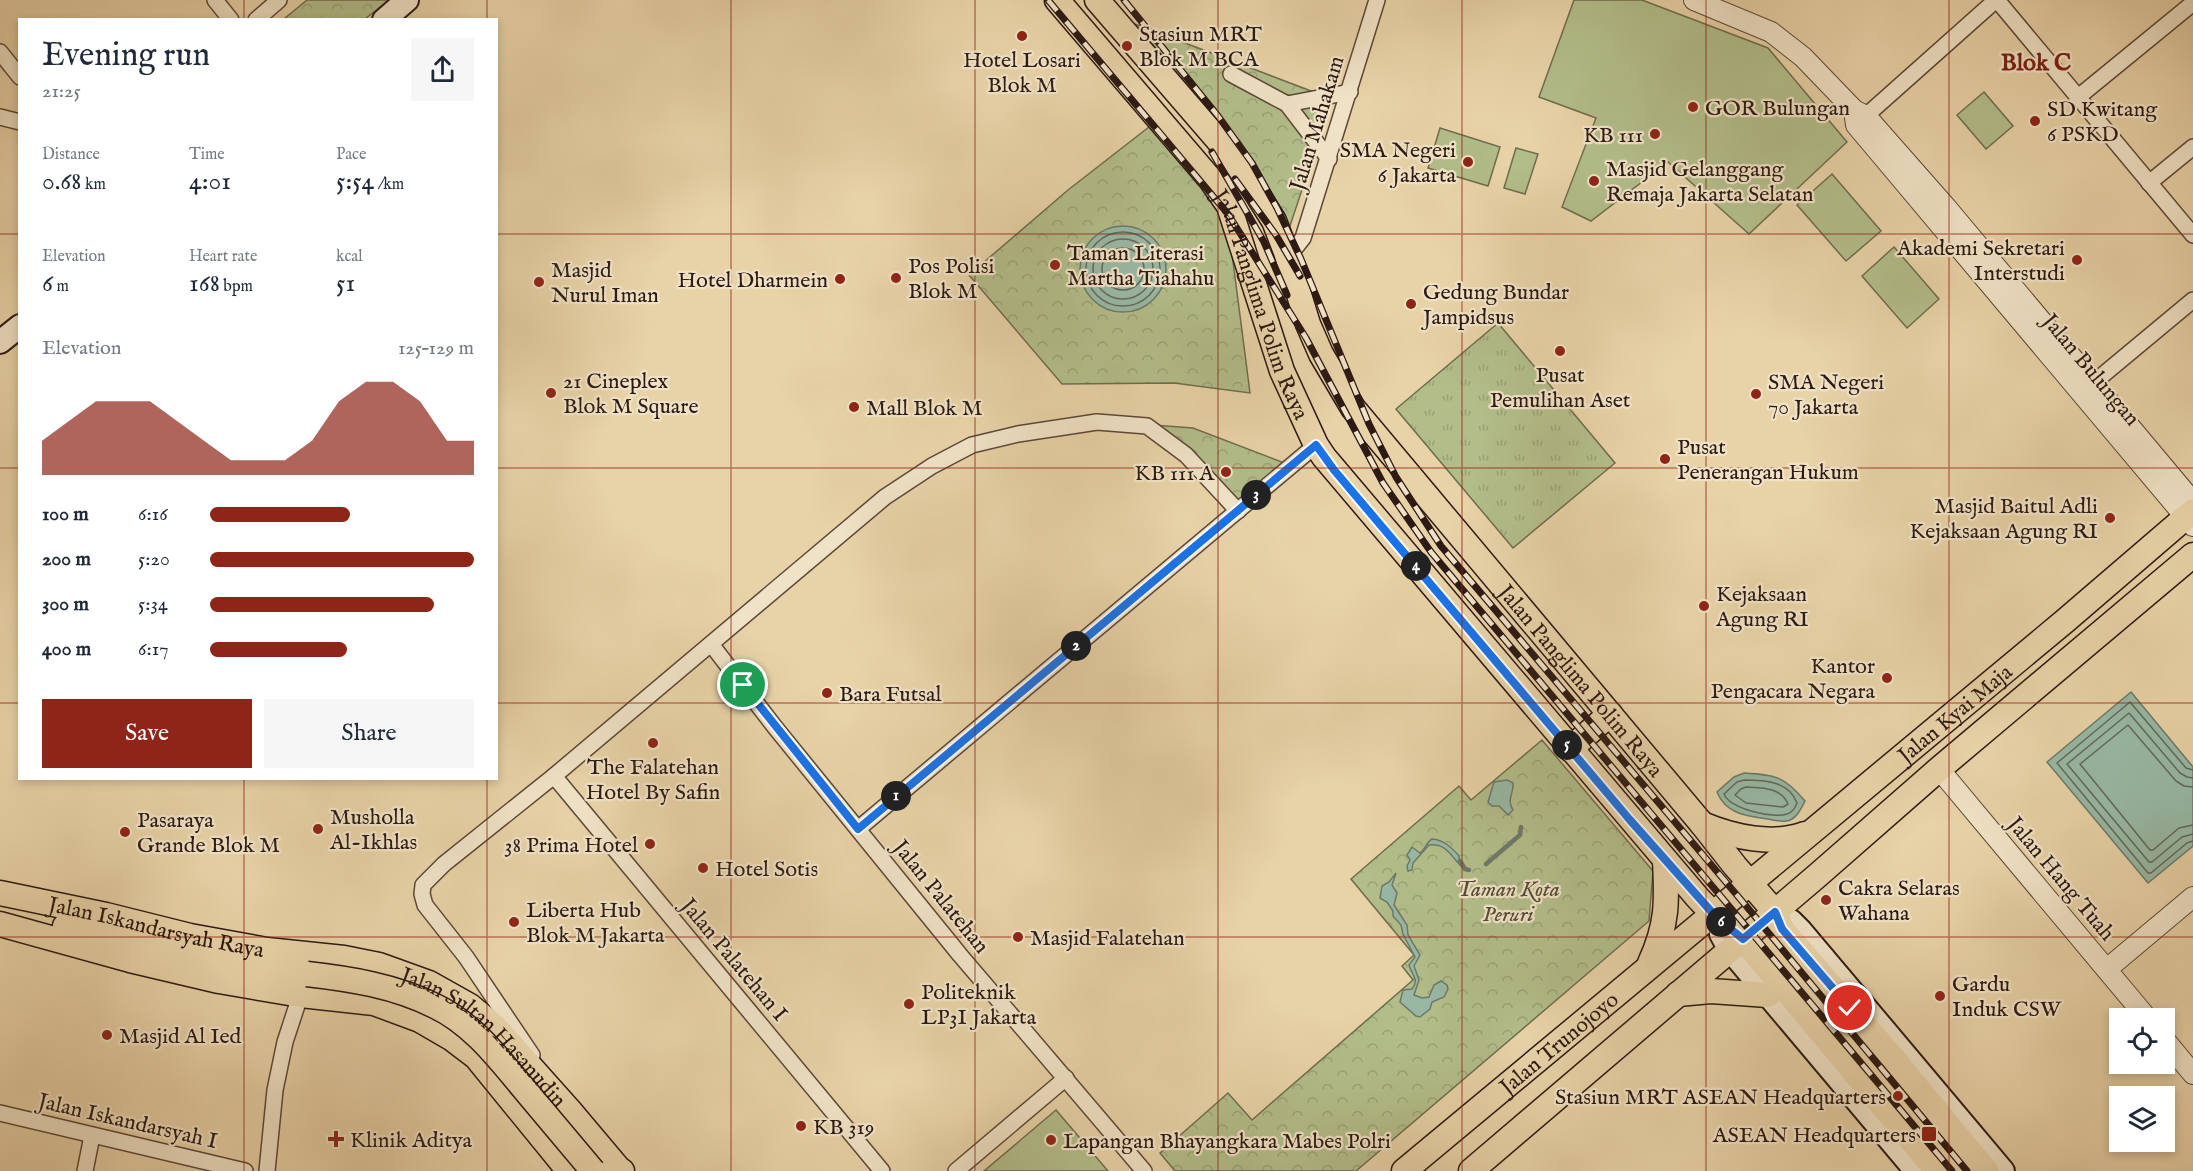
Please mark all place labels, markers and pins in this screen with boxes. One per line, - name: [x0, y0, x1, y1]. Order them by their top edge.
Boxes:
- place label: Stasiun MRT Blok M BCA: [1139, 21, 1262, 74]
- marker: Hotel Losari Blok M: [1015, 29, 1029, 43]
- marker: Stasiun MRT Blok M BCA: [1120, 39, 1134, 53]
- place label: Hotel Losari Blok M: [963, 47, 1081, 100]
- place label: GOR Bulungan: [1705, 95, 1850, 123]
- place label: SD Kwitang 6 PSKD: [2047, 96, 2158, 149]
- marker: GOR Bulungan: [1686, 100, 1700, 114]
- marker: SD Kwitang 6 PSKD: [2028, 114, 2042, 128]
- place label: KB 111: [1583, 122, 1643, 150]
- marker: KB 111: [1648, 127, 1662, 141]
- place label: SMA Negeri 6 Jakarta: [1340, 137, 1456, 190]
- marker: SMA Negeri 6 Jakarta: [1461, 155, 1475, 169]
- place label: Masjid Gelanggang Remaja Jakarta Selatan: [1606, 156, 1814, 209]
- marker: Masjid Gelanggang Remaja Jakarta Selatan: [1587, 174, 1601, 188]
- place label: Akademi Sekretari Interstudi: [1896, 235, 2065, 288]
- place label: Taman Literasi Martha Tiahahu: [1067, 240, 1214, 293]
- place label: Pos Polisi Blok M: [908, 253, 994, 306]
- marker: Akademi Sekretari Interstudi: [2070, 253, 2084, 267]
- place label: Masjid Nurul Iman: [551, 257, 659, 310]
- marker: Taman Literasi Martha Tiahahu: [1048, 258, 1062, 272]
- place label: Hotel Dharmein: [678, 267, 828, 295]
- marker: Pos Polisi Blok M: [889, 271, 903, 285]
- marker: Hotel Dharmein: [833, 272, 847, 286]
- marker: Masjid Nurul Iman: [532, 275, 546, 289]
- place label: Gedung Bundar Jampidsus: [1420, 279, 1569, 332]
- marker: Gedung Bundar Jampidsus: [1404, 297, 1418, 311]
- marker: Pusat Pemulihan Aset: [1553, 344, 1567, 358]
- place label: Pusat Pemulihan Aset: [1490, 362, 1631, 415]
- place label: 21 Cineplex Blok M Square: [563, 368, 699, 421]
- place label: SMA Negeri 70 Jakarta: [1768, 369, 1884, 422]
- marker: 21 Cineplex Blok M Square: [544, 386, 558, 400]
- marker: SMA Negeri 70 Jakarta: [1749, 387, 1763, 401]
- place label: Mall Blok M: [866, 395, 983, 423]
- marker: Mall Blok M: [847, 400, 861, 414]
- place label: Pusat Penerangan Hukum: [1677, 434, 1859, 487]
- marker: Pusat Penerangan Hukum: [1658, 452, 1672, 466]
- place label: KB 111 A: [1134, 460, 1215, 488]
- marker: KB 111 A: [1219, 465, 1233, 479]
- pin: 3: [1241, 480, 1271, 510]
- place label: Masjid Baitul Adli Kejaksaan Agung RI: [1909, 493, 2098, 546]
- marker: Masjid Baitul Adli Kejaksaan Agung RI: [2103, 511, 2117, 525]
- pin: 4: [1401, 551, 1431, 581]
- place label: Kejaksaan Agung RI: [1715, 581, 1809, 634]
- marker: Kejaksaan Agung RI: [1697, 599, 1711, 613]
- pin: 2: [1061, 631, 1091, 661]
- place label: Kantor Pengacara Negara: [1710, 653, 1875, 706]
- pin: [717, 659, 768, 710]
- marker: Kantor Pengacara Negara: [1880, 671, 1894, 685]
- place label: Bara Futsal: [839, 681, 942, 709]
- marker: Bara Futsal: [820, 686, 834, 700]
- pin: 5: [1552, 730, 1582, 760]
- marker: The Falatehan Hotel By Safin: [646, 736, 660, 750]
- place label: The Falatehan Hotel By Safin: [586, 754, 720, 807]
- pin: 1: [881, 781, 911, 811]
- place label: Musholla Al-Ikhlas: [329, 804, 417, 857]
- place label: Pasaraya Grande Blok M: [137, 807, 280, 860]
- marker: Musholla Al-Ikhlas: [311, 822, 325, 836]
- marker: Pasaraya Grande Blok M: [118, 825, 132, 839]
- place label: 38 Prima Hotel: [504, 832, 638, 860]
- marker: 38 Prima Hotel: [643, 837, 657, 851]
- place label: Hotel Sotis: [715, 856, 818, 884]
- marker: Hotel Sotis: [696, 861, 710, 875]
- place label: Cakra Selaras Wahana: [1838, 875, 1960, 928]
- marker: Cakra Selaras Wahana: [1819, 893, 1833, 907]
- place label: Liberta Hub Blok M Jakarta: [526, 897, 665, 950]
- pin: 6: [1706, 907, 1736, 937]
- marker: Liberta Hub Blok M Jakarta: [507, 915, 521, 929]
- place label: Masjid Falatehan: [1030, 925, 1185, 953]
- marker: Masjid Falatehan: [1011, 930, 1025, 944]
- place label: Gardu Induk CSW: [1952, 971, 2062, 1024]
- place label: Politeknik LP3I Jakarta: [921, 979, 1037, 1032]
- pin: [1824, 982, 1875, 1033]
- marker: Gardu Induk CSW: [1933, 989, 1947, 1003]
- marker: Politeknik LP3I Jakarta: [902, 997, 916, 1011]
- place label: Masjid Al Ied: [119, 1023, 241, 1051]
- marker: Masjid Al Ied: [100, 1028, 114, 1042]
- place label: Stasiun MRT ASEAN Headquarters: [1555, 1084, 1886, 1112]
- marker: Stasiun MRT ASEAN Headquarters: [1891, 1089, 1905, 1103]
- place label: KB 319: [813, 1114, 874, 1142]
- marker: KB 319: [794, 1119, 808, 1133]
- place label: ASEAN Headquarters: [1712, 1122, 1916, 1150]
- marker: ASEAN Headquarters: [1920, 1125, 1938, 1143]
- place label: Klinik Aditya: [350, 1127, 473, 1155]
- place label: Lapangan Bhayangkara Mabes Polri: [1063, 1128, 1391, 1156]
- marker: Klinik Aditya: [327, 1130, 345, 1148]
- marker: Lapangan Bhayangkara Mabes Polri: [1044, 1133, 1058, 1147]

